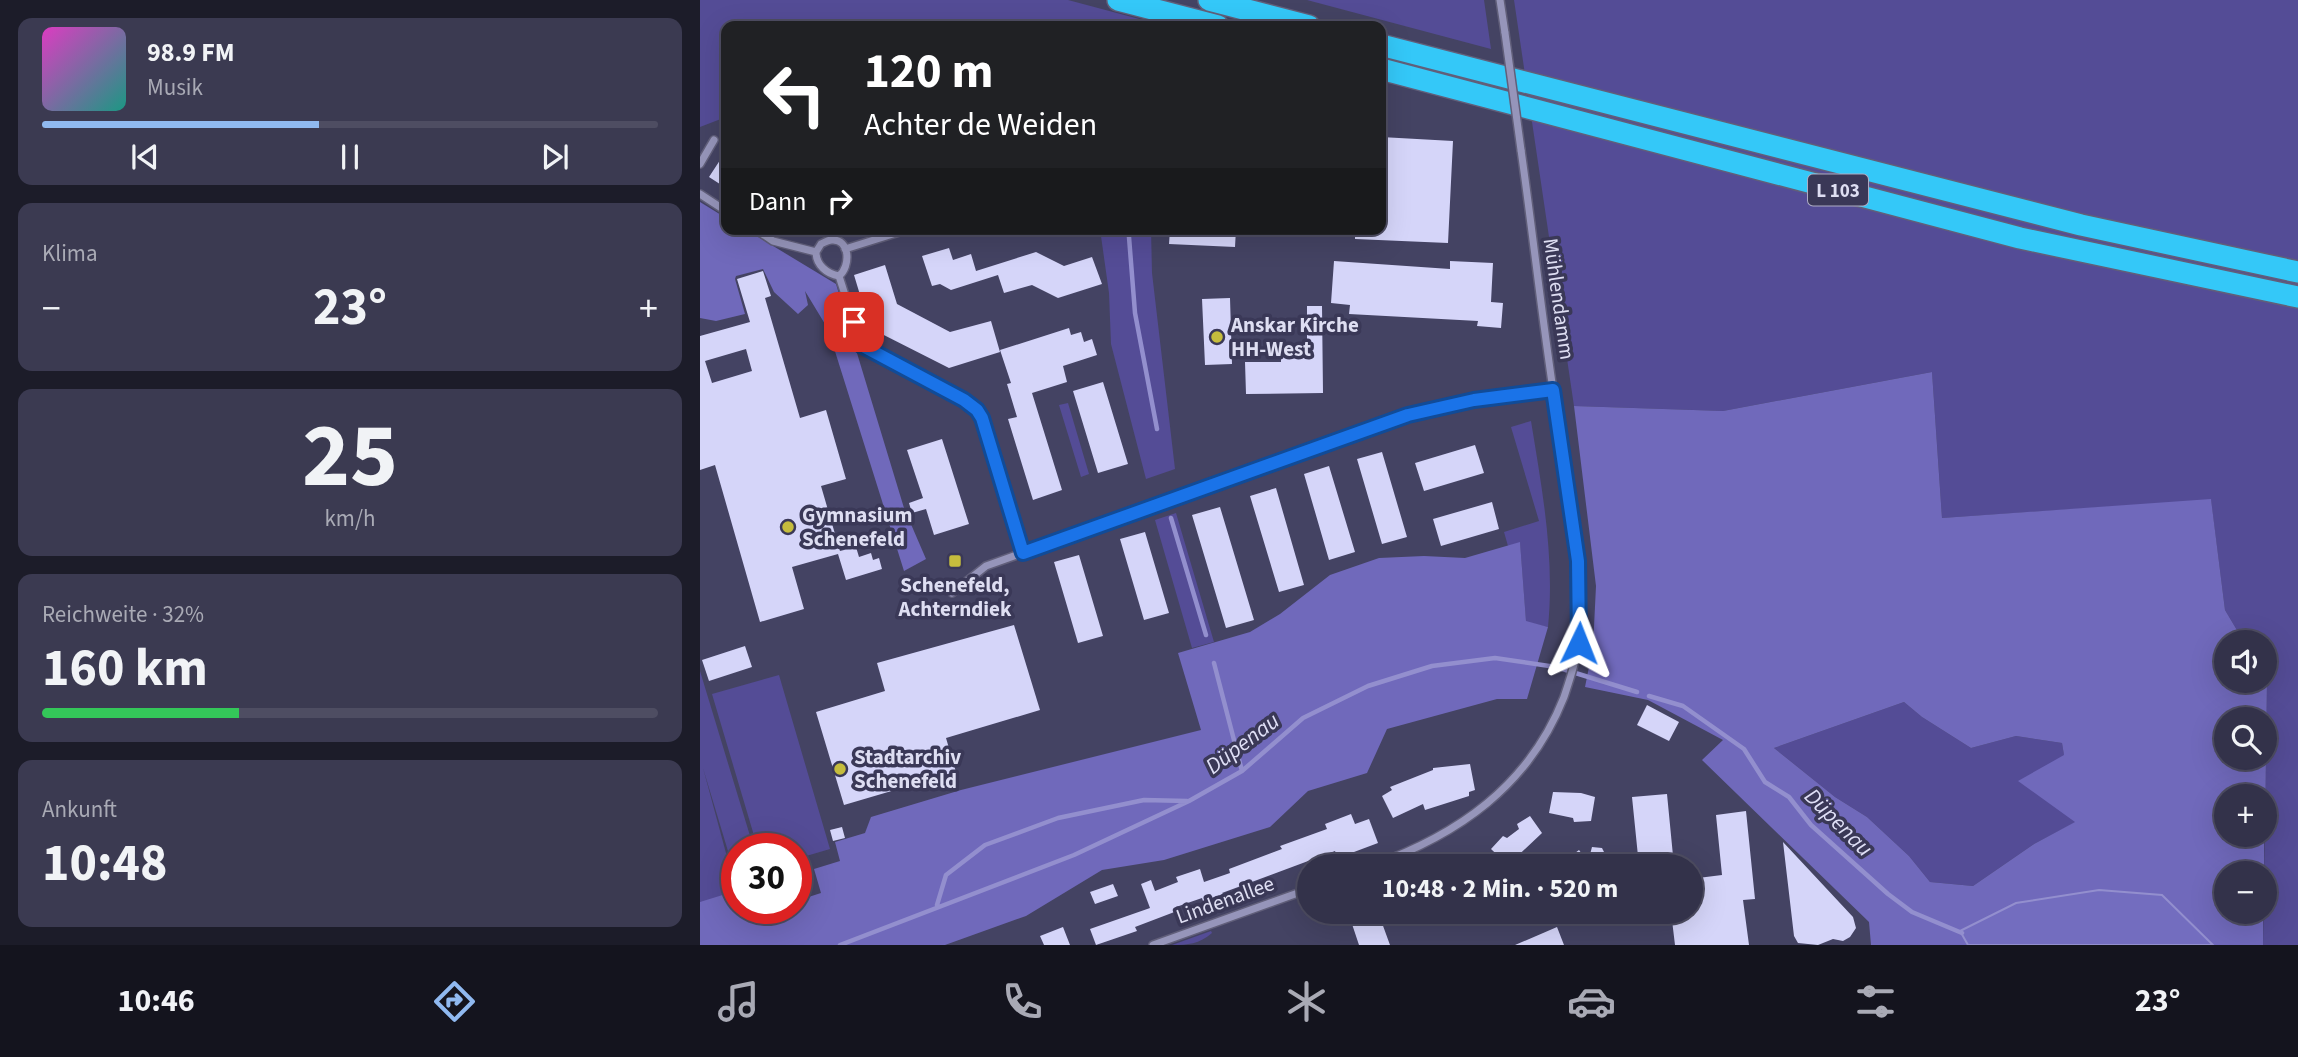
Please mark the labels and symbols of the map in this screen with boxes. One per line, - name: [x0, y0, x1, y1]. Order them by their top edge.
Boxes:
- road number: L 103: [1808, 174, 1868, 206]
- street label: Mühlendamm: [1536, 236, 1582, 362]
- pin: [824, 292, 884, 352]
- place label: Anskar Kirche HH-West: [1230, 310, 1359, 364]
- marker: Anskar Kirche HH-West: [1209, 329, 1225, 345]
- place label: Gymnasium Schenefeld: [802, 500, 912, 554]
- marker: Gymnasium Schenefeld: [780, 519, 796, 535]
- marker: Schenefeld, Achterndiek: [947, 553, 963, 569]
- place label: Schenefeld, Achterndiek: [898, 570, 1012, 624]
- position arrow: [1542, 606, 1616, 680]
- water label: Düpenau: [1198, 705, 1286, 782]
- place label: Stadtarchiv Schenefeld: [854, 742, 961, 796]
- marker: Stadtarchiv Schenefeld: [832, 761, 848, 777]
- water label: Düpenau: [1797, 780, 1881, 864]
- speed limit sign: 30: [721, 833, 812, 924]
- street label: Lindenallee: [1172, 868, 1278, 932]

